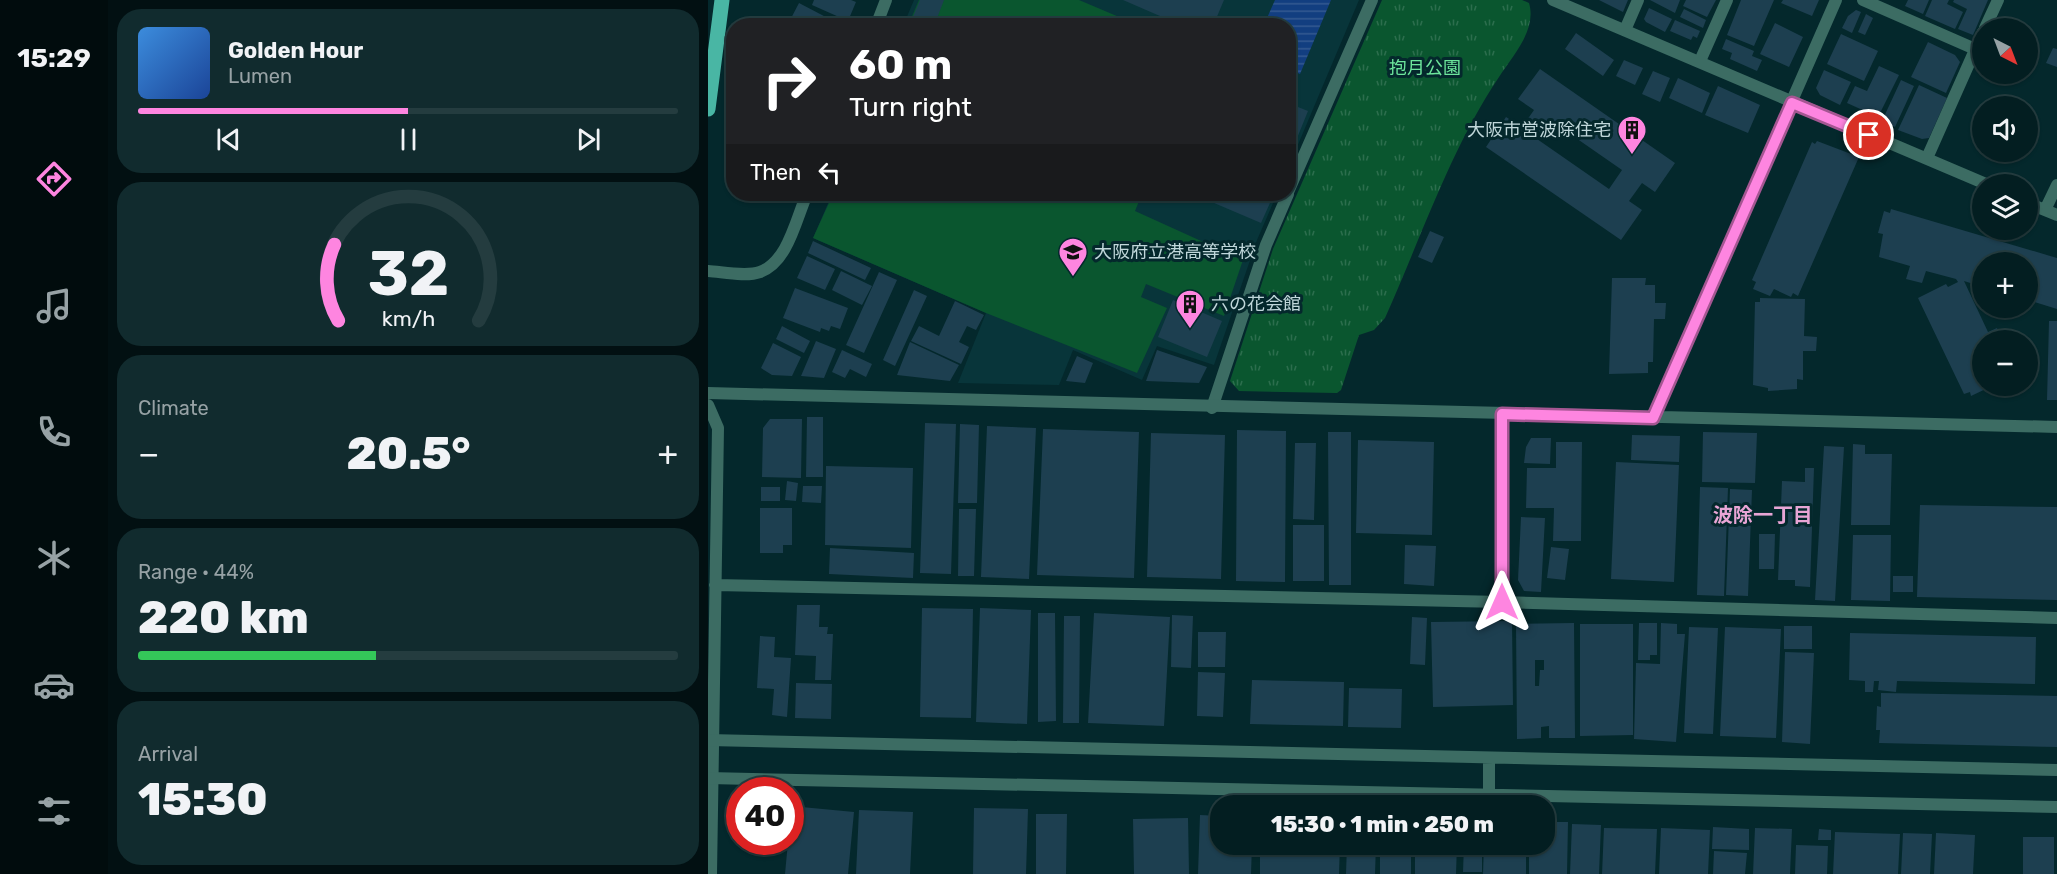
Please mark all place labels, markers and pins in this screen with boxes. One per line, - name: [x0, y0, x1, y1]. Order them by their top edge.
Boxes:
- pin: [1843, 109, 1894, 160]
- building icon: 大阪市営波除住宅: [1616, 114, 1648, 156]
- place label: 大阪市営波除住宅: [1467, 119, 1611, 141]
- school or university icon: 大阪府立港高等学校: [1057, 236, 1089, 278]
- place label: 大阪府立港高等学校: [1094, 241, 1256, 263]
- building icon: 六の花会館: [1174, 288, 1206, 330]
- place label: 六の花会館: [1211, 293, 1301, 315]

